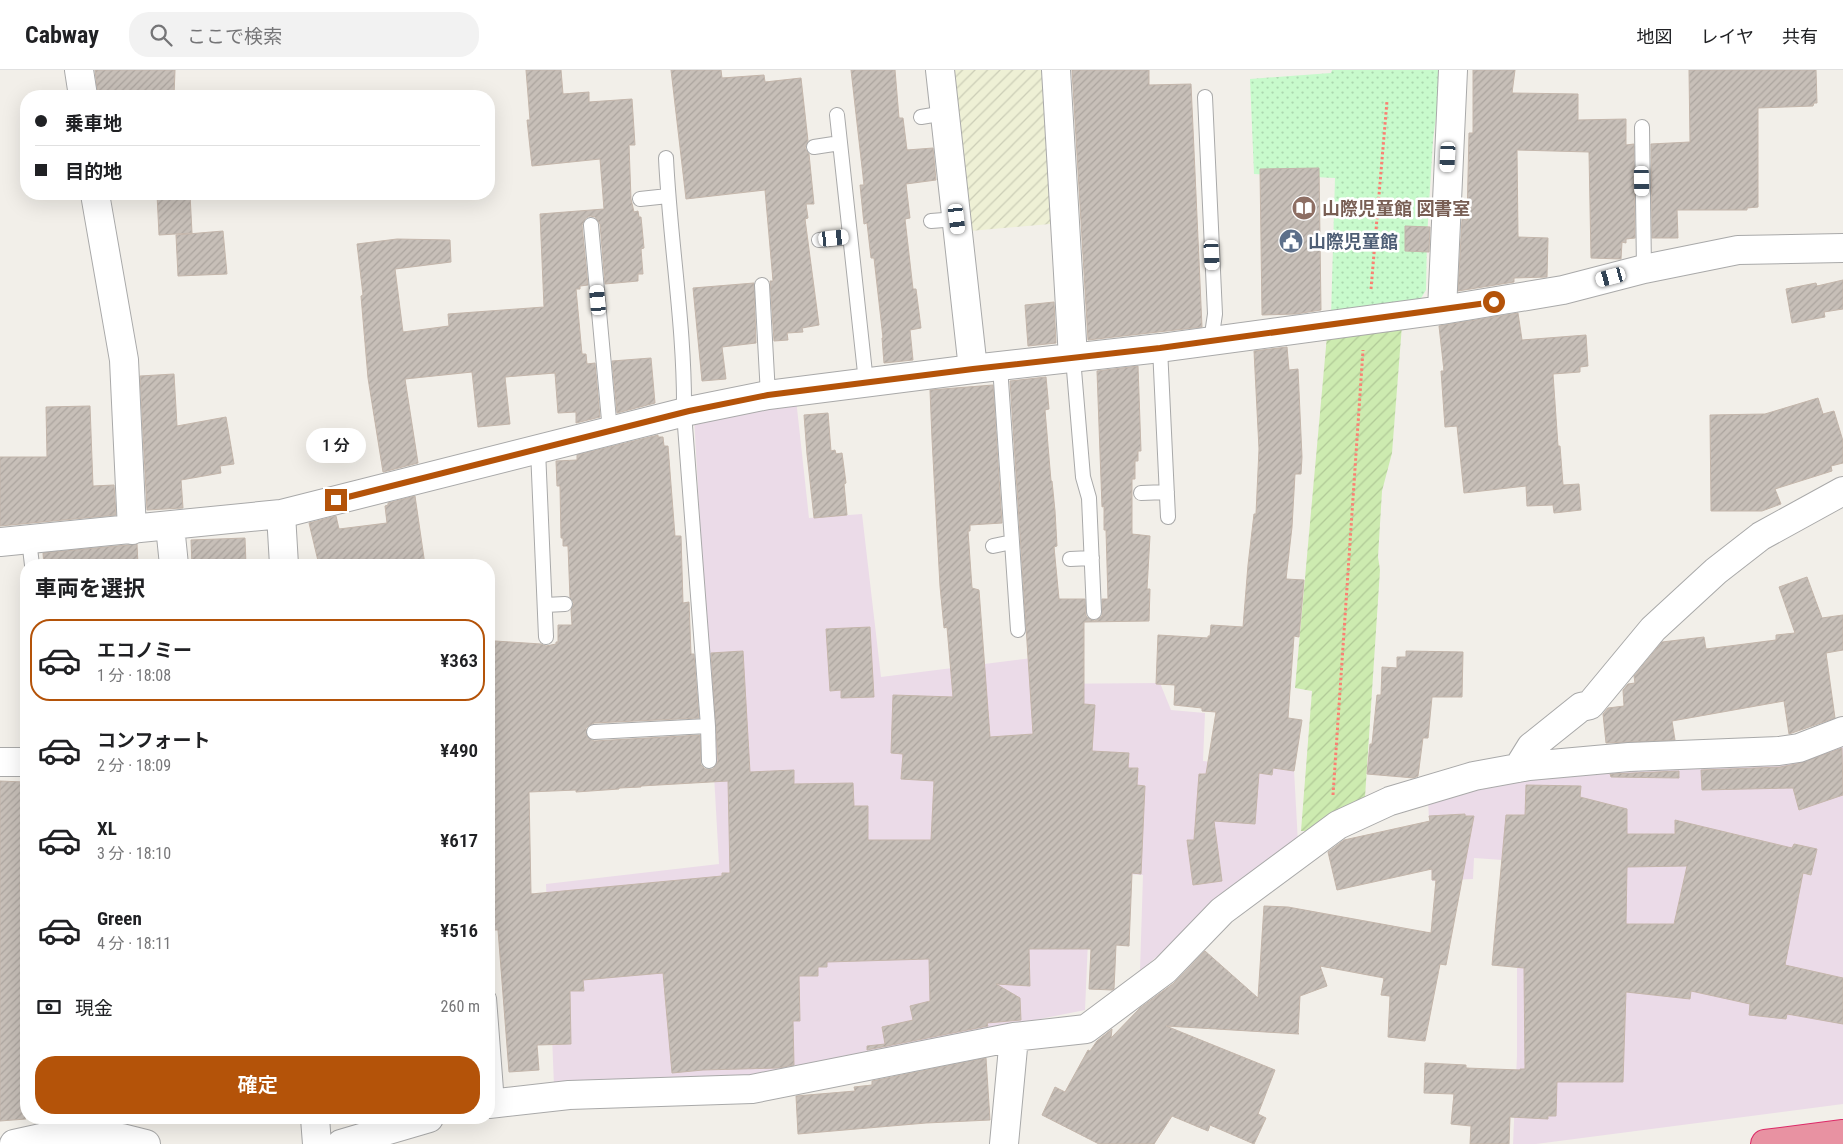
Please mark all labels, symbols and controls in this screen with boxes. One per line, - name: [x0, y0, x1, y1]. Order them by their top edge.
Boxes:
- search box: [129, 12, 479, 57]
- text: Cabway: [25, 21, 99, 49]
- icon: search: [147, 21, 175, 49]
- text: ここで検索: [187, 25, 282, 48]
- text: 地図: [1637, 26, 1673, 47]
- text: レイヤ: [1701, 26, 1754, 47]
- text: 共有: [1782, 26, 1818, 47]
- text: 乗車地: [65, 112, 122, 135]
- car: [1439, 142, 1456, 172]
- text: 目的地: [65, 160, 122, 183]
- car: [1634, 166, 1649, 196]
- library icon: 山際児童館 図書室: [1291, 195, 1317, 221]
- place label: 山際児童館 図書室: [1322, 198, 1470, 219]
- car: [947, 203, 966, 235]
- public building icon: 山際児童館: [1278, 228, 1304, 254]
- car: [818, 229, 849, 247]
- place label: 山際児童館: [1308, 231, 1398, 252]
- car: [1203, 240, 1220, 270]
- car: [1594, 266, 1627, 288]
- car: [589, 284, 606, 316]
- route start: [1483, 291, 1505, 313]
- callout: 1 分: [306, 428, 366, 462]
- text: 1 分: [322, 436, 350, 455]
- route end: [325, 489, 347, 511]
- text: 車両を選択: [35, 576, 145, 601]
- icon: car: [37, 638, 82, 683]
- text: エコノミー: [97, 639, 192, 662]
- text: ¥363: [440, 649, 478, 672]
- text: 1 分 · 18:08: [97, 666, 171, 685]
- icon: car: [37, 728, 82, 773]
- text: コンフォート: [97, 729, 210, 752]
- text: ¥490: [440, 739, 478, 762]
- text: 2 分 · 18:09: [97, 756, 171, 775]
- text: XL: [97, 817, 117, 840]
- icon: car: [37, 818, 82, 863]
- text: ¥617: [440, 829, 478, 852]
- text: 3 分 · 18:10: [97, 844, 171, 863]
- text: Green: [97, 907, 142, 930]
- icon: car: [37, 908, 82, 953]
- text: ¥516: [440, 919, 478, 942]
- text: 4 分 · 18:11: [97, 934, 171, 953]
- icon: cash: [35, 993, 63, 1021]
- text: 現金: [75, 997, 113, 1020]
- text: 260 m: [441, 997, 480, 1016]
- button: 確定: [35, 1056, 480, 1114]

